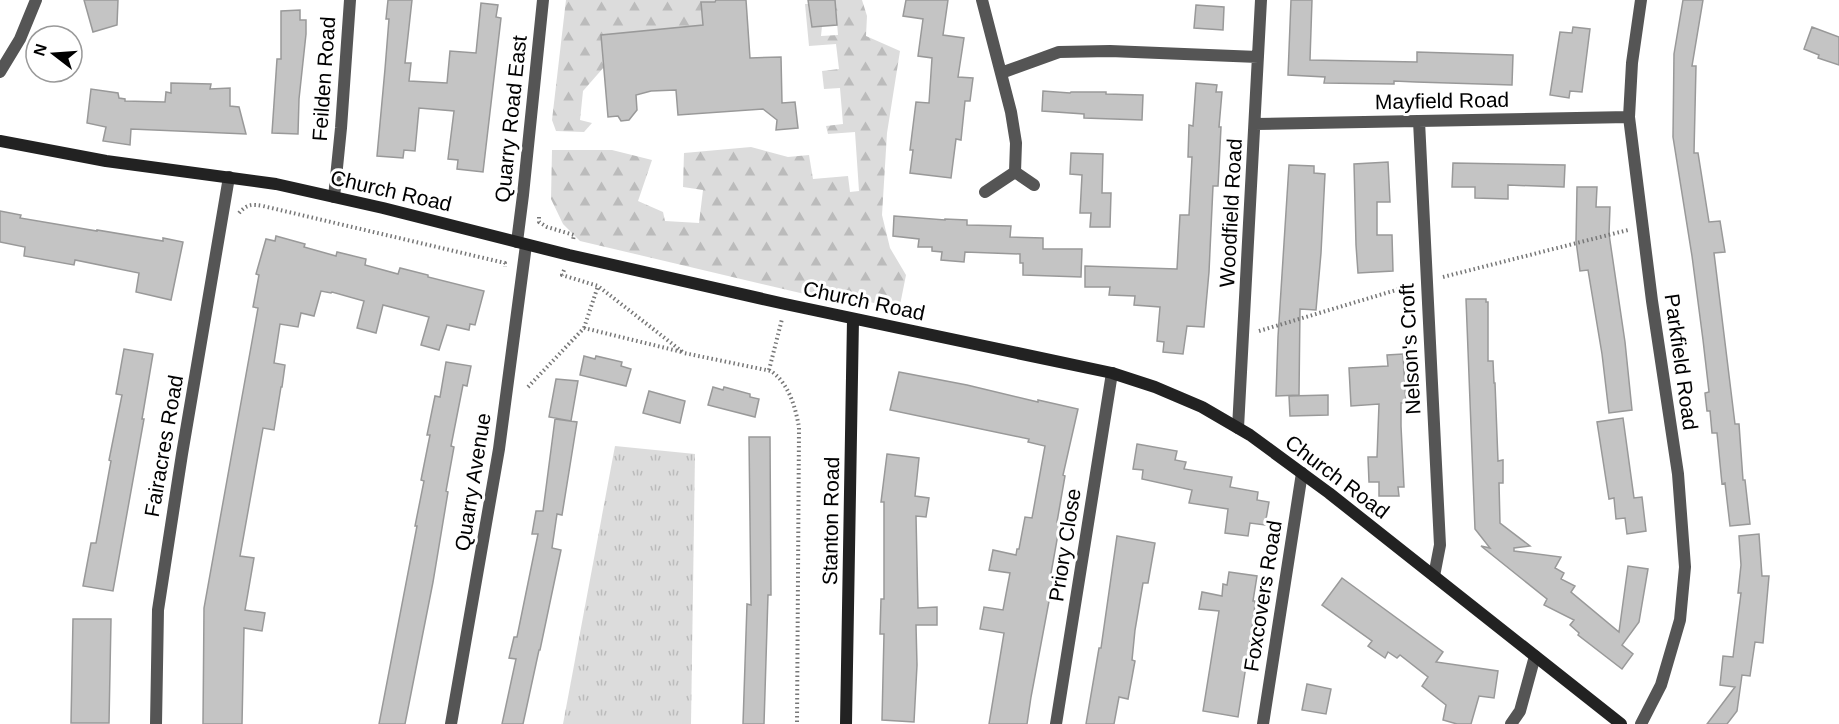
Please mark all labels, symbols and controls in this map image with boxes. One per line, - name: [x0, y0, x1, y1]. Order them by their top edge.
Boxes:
- street label: Feilden Road: [308, 16, 339, 142]
- north arrow: [24, 24, 84, 84]
- street label: Quarry Road East: [490, 34, 531, 204]
- text: N: [30, 42, 50, 58]
- street label: Mayfield Road: [1375, 88, 1509, 113]
- street label: Woodfield Road: [1215, 138, 1246, 288]
- street label: Church Road: [328, 165, 454, 216]
- street label: Church Road: [801, 276, 927, 325]
- street label: Nelson's Croft: [1395, 283, 1424, 415]
- street label: Parkfield Road: [1661, 292, 1702, 432]
- street label: Fairacres Road: [140, 373, 187, 519]
- street label: Quarry Avenue: [450, 411, 495, 553]
- street label: Church Road: [1281, 430, 1394, 523]
- street label: Stanton Road: [818, 457, 843, 585]
- street label: Priory Close: [1044, 487, 1085, 603]
- street label: Foxcovers Road: [1239, 519, 1286, 673]

